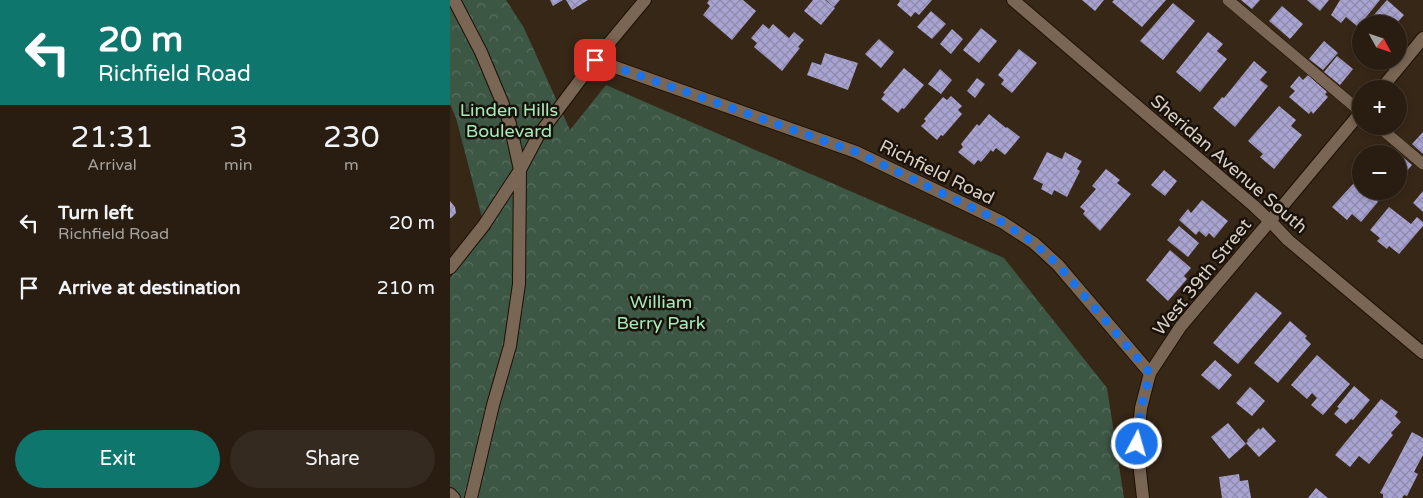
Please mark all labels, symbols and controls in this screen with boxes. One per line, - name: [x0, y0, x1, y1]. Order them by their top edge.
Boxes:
- north arrow: [1352, 15, 1408, 70]
- map controls: [1352, 15, 1407, 200]
- text: 20 m: [98, 19, 183, 61]
- icon: left: [15, 20, 80, 85]
- pin: [574, 39, 616, 81]
- icon: arrive: [581, 46, 609, 74]
- text: Richfield Road: [98, 61, 251, 87]
- button: +: [1352, 80, 1407, 135]
- street label: Sheridan Avenue South: [1146, 90, 1312, 238]
- park label: Linden Hills Boulevard: [460, 99, 558, 142]
- text: 21:31: [70, 119, 154, 156]
- text: 3: [229, 119, 248, 156]
- text: 230: [323, 119, 380, 156]
- street label: Richfield Road: [876, 135, 998, 209]
- button: −: [1352, 145, 1407, 200]
- text: Arrival: [87, 155, 137, 175]
- text: min: [224, 155, 253, 175]
- text: m: [344, 155, 359, 175]
- text: Turn left: [58, 202, 134, 224]
- icon: left: [15, 209, 43, 237]
- text: 20 m: [389, 212, 435, 234]
- street label: West 39th Street: [1148, 214, 1256, 340]
- text: Richfield Road: [58, 224, 169, 244]
- icon: arrive: [15, 274, 43, 302]
- text: Arrive at destination: [58, 277, 241, 299]
- text: 210 m: [377, 277, 435, 299]
- park label: William Berry Park: [616, 291, 706, 334]
- position arrow: [1110, 417, 1162, 469]
- button: Exit: [15, 430, 220, 488]
- button: Share: [230, 430, 435, 488]

